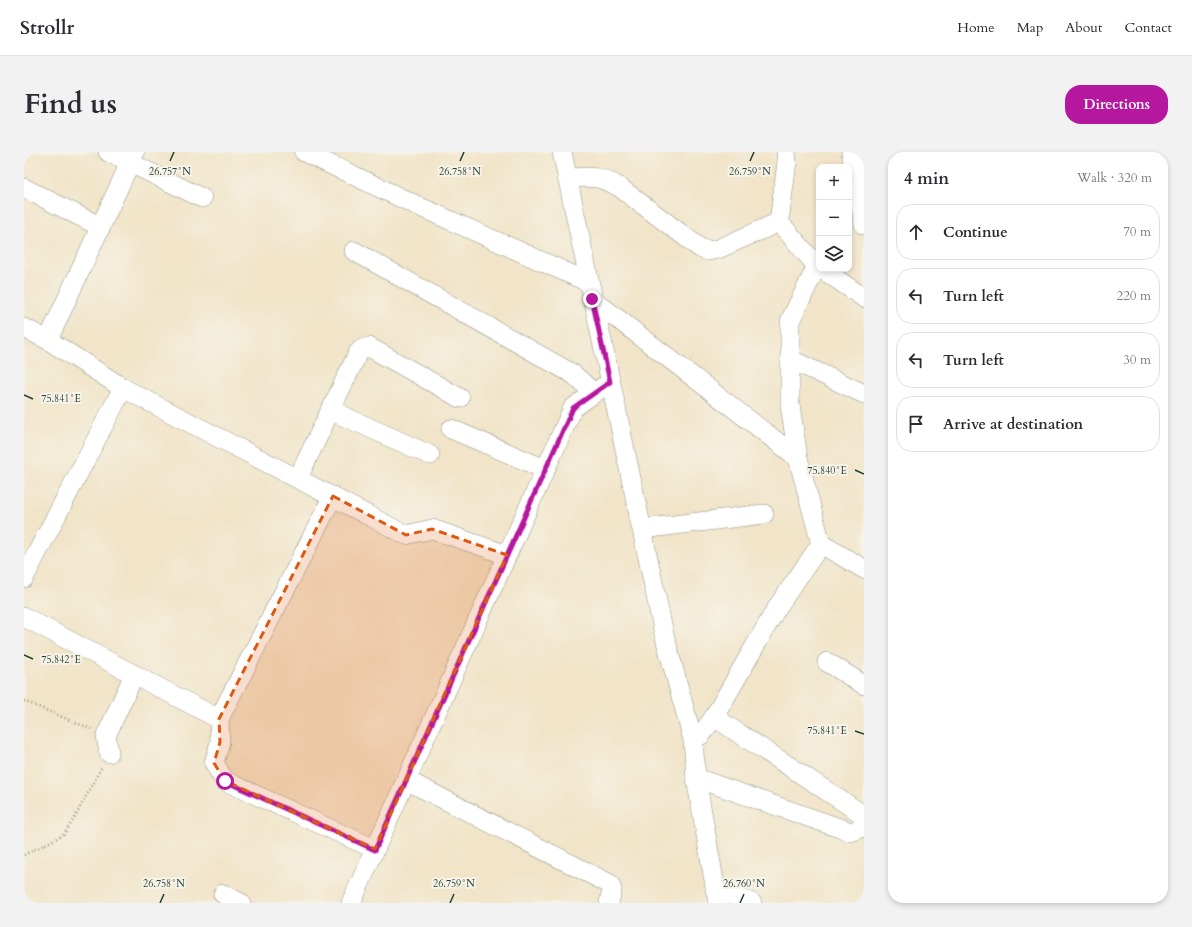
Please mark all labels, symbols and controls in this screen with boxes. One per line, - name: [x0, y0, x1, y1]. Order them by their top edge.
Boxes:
- text: Strollr: [20, 15, 74, 41]
- text: Home: [957, 18, 995, 37]
- text: Map: [1017, 18, 1043, 37]
- text: About: [1065, 18, 1102, 37]
- text: Contact: [1124, 18, 1172, 37]
- text: Find us: [24, 85, 117, 123]
- button: Directions: [1065, 85, 1168, 124]
- map controls: [816, 164, 852, 272]
- button: +: [816, 164, 852, 200]
- text: 26.757°N: [149, 165, 191, 179]
- text: 26.758°N: [439, 165, 481, 179]
- text: 26.759°N: [729, 165, 771, 179]
- text: 4 min: [904, 167, 949, 190]
- text: Walk · 320 m: [1077, 169, 1152, 187]
- button: −: [816, 200, 852, 236]
- icon: ahead: [905, 221, 927, 243]
- text: Continue: [943, 222, 1008, 242]
- text: 70 m: [1123, 223, 1151, 241]
- button: layers: [816, 236, 852, 272]
- icon: left: [905, 285, 927, 307]
- text: Turn left: [943, 286, 1004, 306]
- text: 220 m: [1117, 287, 1151, 305]
- route end: [583, 290, 601, 308]
- icon: left: [905, 349, 927, 371]
- text: Turn left: [943, 350, 1004, 370]
- text: 30 m: [1123, 351, 1151, 369]
- text: 75.841°E: [41, 392, 81, 406]
- icon: arrive: [905, 413, 927, 435]
- text: Arrive at destination: [943, 414, 1083, 434]
- text: 75.840°E: [807, 464, 847, 478]
- text: 75.842°E: [41, 653, 81, 667]
- text: 75.841°E: [807, 724, 847, 738]
- route start: [216, 772, 234, 790]
- text: 26.758°N: [143, 877, 185, 891]
- text: 26.759°N: [433, 877, 475, 891]
- text: 26.760°N: [723, 877, 765, 891]

